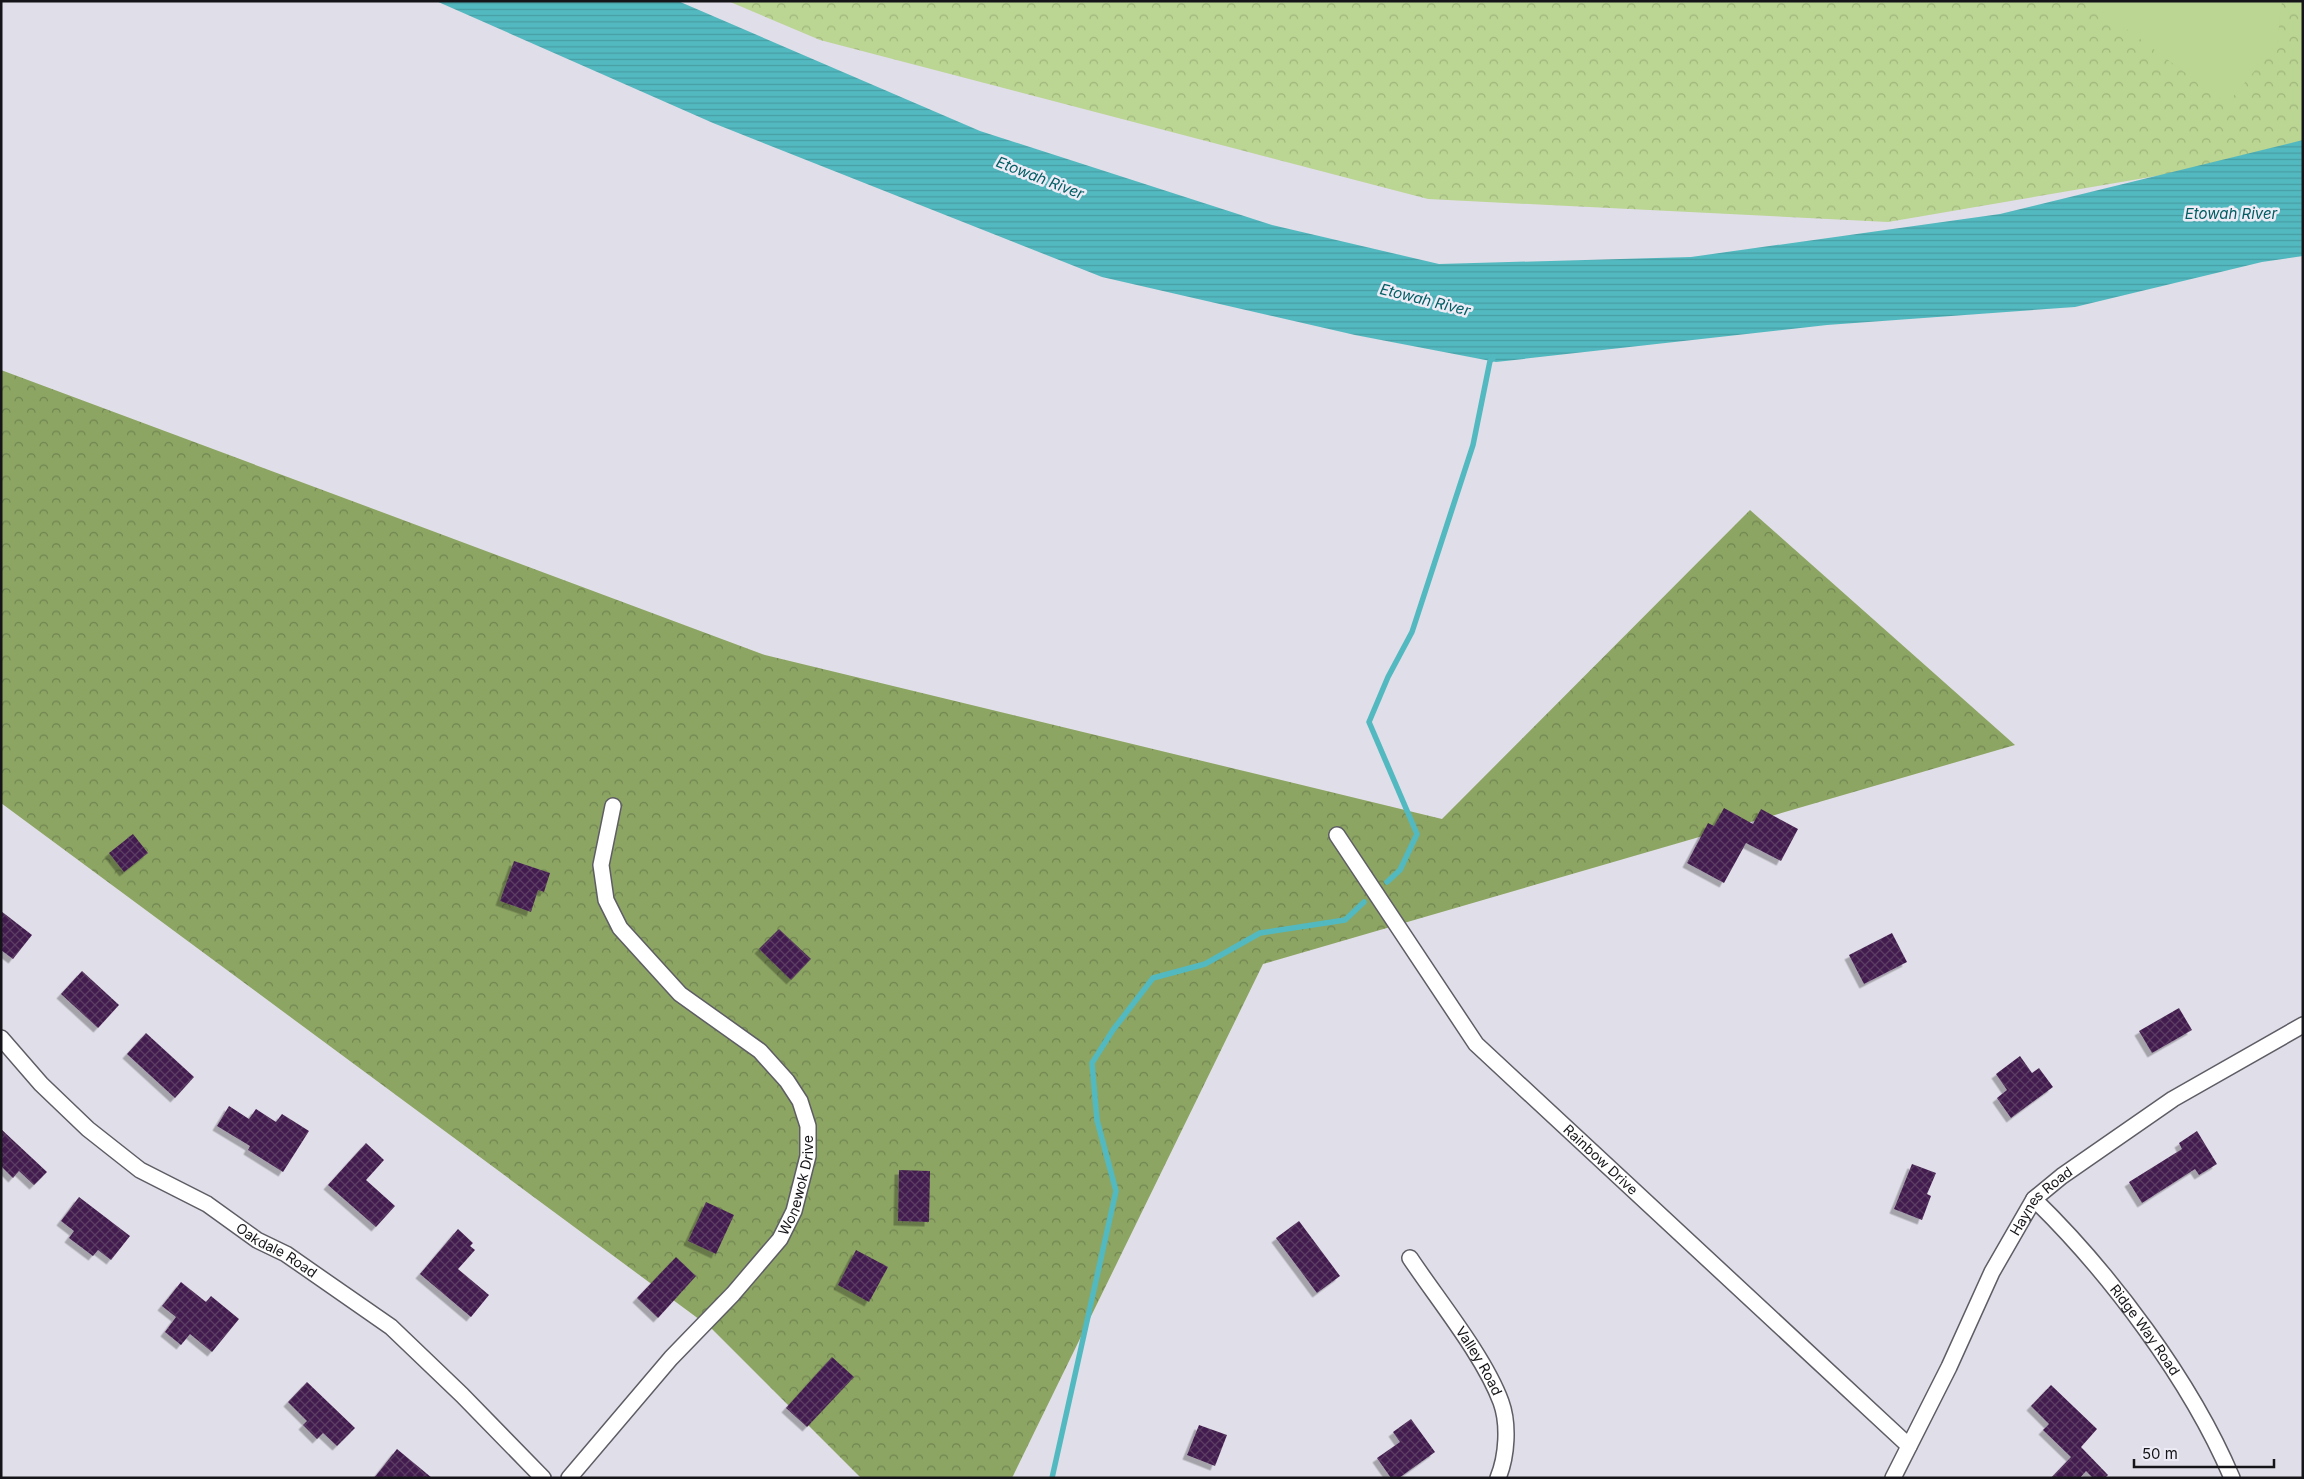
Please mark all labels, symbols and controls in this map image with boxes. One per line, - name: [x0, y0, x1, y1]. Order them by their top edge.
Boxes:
- water label: Etowah River: [994, 152, 1087, 203]
- water label: Etowah River: [2185, 204, 2278, 223]
- water label: Etowah River: [1378, 279, 1473, 320]
- street label: Rainbow Drive: [1560, 1121, 1642, 1198]
- street label: Wonewok Drive: [774, 1135, 816, 1238]
- street label: Haynes Road: [2006, 1163, 2075, 1238]
- street label: Oakdale Road: [233, 1219, 320, 1281]
- street label: Ridge Way Road: [2107, 1281, 2184, 1378]
- street label: Valley Road: [1453, 1323, 1506, 1398]
- scale bar: [2134, 1436, 2274, 1468]
- text: 50 m: [2142, 1444, 2178, 1463]

